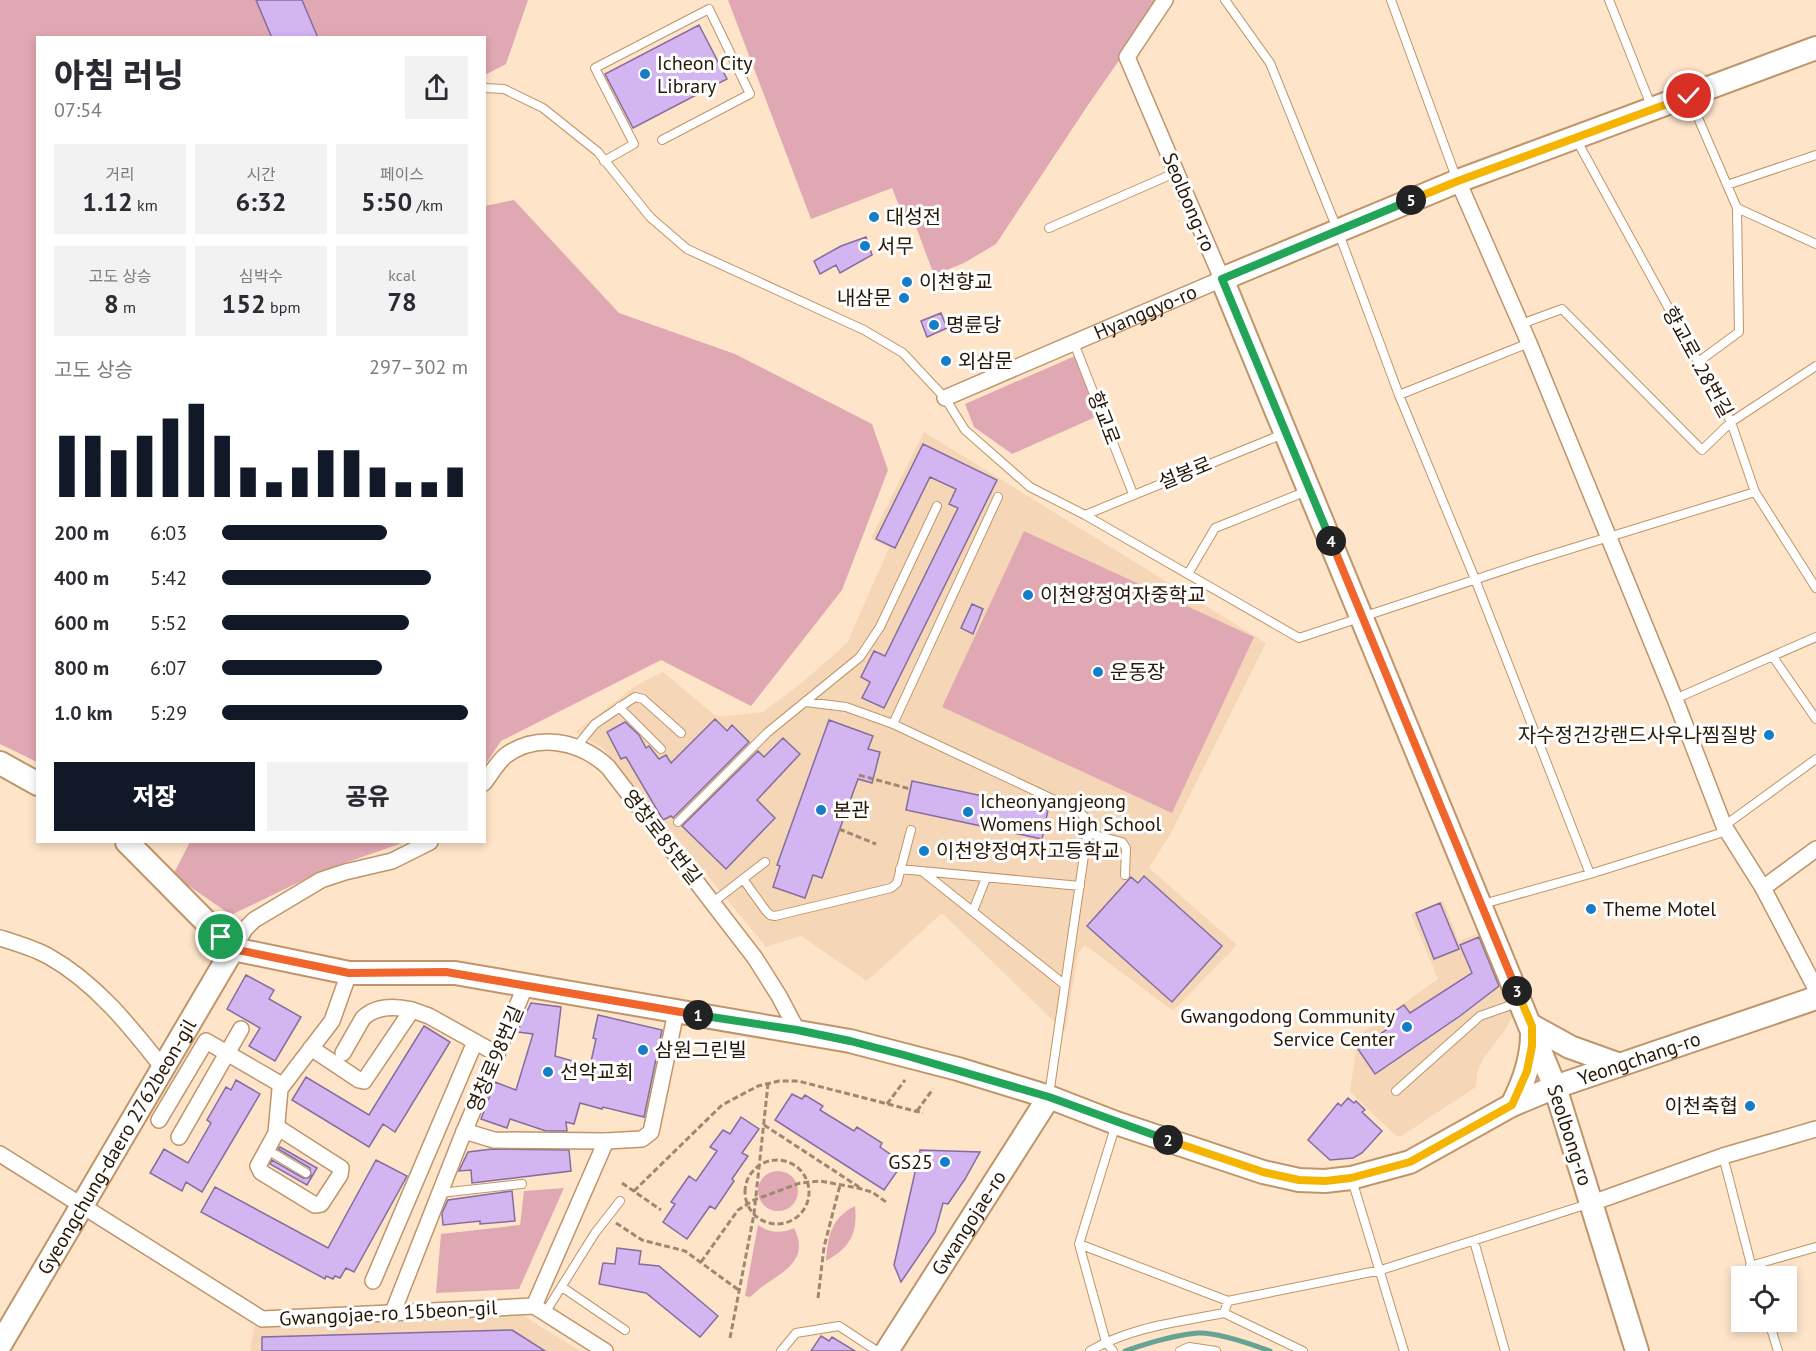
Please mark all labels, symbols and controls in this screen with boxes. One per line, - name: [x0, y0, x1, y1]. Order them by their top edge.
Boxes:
- place label: Icheon City Library: [657, 50, 753, 99]
- text: 아침 러닝: [54, 53, 184, 96]
- button: share: [405, 56, 468, 119]
- marker: Icheon City Library: [638, 67, 652, 81]
- pin: [1663, 70, 1714, 121]
- icon: check: [1672, 79, 1705, 112]
- text: 07:54: [54, 97, 102, 123]
- street label: Seolbong-ro: [1157, 149, 1221, 255]
- text: 거리: [105, 164, 135, 184]
- text: 시간: [246, 164, 276, 184]
- text: 페이스: [380, 164, 424, 184]
- text: 1.12: [82, 185, 133, 218]
- text: 6:32: [235, 185, 287, 218]
- text: 5:50: [361, 185, 412, 218]
- pin: 5: [1396, 185, 1426, 215]
- text: 5: [1406, 190, 1416, 210]
- text: km: [133, 195, 158, 215]
- text: /km: [412, 195, 443, 215]
- place label: 대성전: [886, 204, 941, 230]
- marker: 대성전: [867, 210, 881, 224]
- place label: 서무: [877, 233, 914, 259]
- marker: 서무: [858, 239, 872, 253]
- text: kcal: [388, 265, 416, 285]
- text: 고도 상승: [88, 266, 152, 286]
- text: 심박수: [239, 266, 283, 286]
- place label: 이천향교: [919, 269, 993, 295]
- marker: 이천향교: [900, 275, 914, 289]
- street label: Hyanggyo-ro: [1090, 278, 1201, 346]
- text: 78: [387, 285, 417, 318]
- place label: 내삼문: [837, 285, 892, 311]
- text: 8: [104, 287, 119, 320]
- text: 152: [222, 287, 266, 320]
- marker: 내삼문: [897, 291, 911, 305]
- text: m: [119, 297, 136, 317]
- text: bpm: [266, 297, 300, 317]
- street label: 향교로 .28번길: [1657, 302, 1739, 422]
- place label: 명륜당: [946, 312, 1001, 338]
- marker: 명륜당: [927, 318, 941, 332]
- place label: 외삼문: [958, 348, 1013, 374]
- text: 297–302 m: [369, 354, 468, 380]
- marker: 외삼문: [939, 354, 953, 368]
- text: 고도 상승: [54, 357, 133, 383]
- street label: 향교로: [1082, 388, 1126, 448]
- street label: 설봉로: [1155, 451, 1215, 495]
- text: 200 m: [54, 520, 109, 546]
- text: 6:03: [150, 520, 187, 546]
- pin: 4: [1316, 526, 1346, 556]
- text: 4: [1326, 531, 1336, 551]
- text: 400 m: [54, 565, 109, 591]
- text: 5:42: [150, 565, 187, 591]
- place label: 이천양정여자중학교: [1040, 582, 1206, 608]
- marker: 이천양정여자중학교: [1021, 588, 1035, 602]
- text: 600 m: [54, 610, 109, 636]
- text: 5:52: [150, 610, 187, 636]
- text: 800 m: [54, 655, 109, 681]
- text: 6:07: [150, 655, 187, 681]
- place label: 운동장: [1110, 659, 1165, 685]
- marker: 운동장: [1091, 665, 1105, 679]
- text: 1.0 km: [54, 700, 113, 726]
- text: 5:29: [150, 700, 187, 726]
- place label: 자수정건강랜드사우나찜질방: [1518, 722, 1757, 748]
- marker: 자수정건강랜드사우나찜질방: [1762, 728, 1776, 742]
- button: 저장: [54, 762, 255, 831]
- button: 공유: [267, 762, 468, 831]
- street label: 영창로85번길: [617, 784, 707, 890]
- place label: Icheonyangjeong Womens High School: [980, 788, 1161, 837]
- place label: 본관: [833, 797, 870, 823]
- marker: 본관: [814, 803, 828, 817]
- marker: Icheonyangjeong Womens High School: [961, 805, 975, 819]
- place label: 이천양정여자고등학교: [936, 838, 1120, 864]
- marker: 이천양정여자고등학교: [917, 844, 931, 858]
- place label: Theme Motel: [1603, 896, 1716, 922]
- marker: Theme Motel: [1584, 902, 1598, 916]
- pin: [195, 911, 246, 962]
- icon: arrive: [204, 920, 237, 953]
- pin: 3: [1502, 976, 1532, 1006]
- text: 3: [1512, 981, 1522, 1001]
- pin: 1: [683, 1000, 713, 1030]
- street label: 영창로98번길: [461, 1002, 529, 1116]
- place label: Gwangodong Community Service Center: [1180, 1003, 1396, 1052]
- text: 1: [693, 1005, 703, 1025]
- street label: Gyeongchung-daero 2762beon-gil: [31, 1014, 202, 1279]
- marker: Gwangodong Community Service Center: [1400, 1020, 1414, 1034]
- street label: Yeongchang-ro: [1574, 1025, 1704, 1091]
- place label: 삼원그린빌: [655, 1037, 747, 1063]
- marker: 삼원그린빌: [636, 1043, 650, 1057]
- place label: 선악교회: [560, 1059, 634, 1085]
- marker: 선악교회: [541, 1065, 555, 1079]
- street label: Seolbong-ro: [1541, 1081, 1599, 1189]
- place label: 이천축협: [1664, 1093, 1738, 1119]
- marker: 이천축협: [1743, 1099, 1757, 1113]
- pin: 2: [1153, 1125, 1183, 1155]
- text: 2: [1163, 1130, 1173, 1150]
- place label: GS25: [888, 1149, 933, 1175]
- marker: GS25: [938, 1155, 952, 1169]
- street label: Gwangojae-ro: [926, 1165, 1012, 1280]
- map controls: [1731, 1266, 1797, 1332]
- button: locate: [1731, 1266, 1797, 1332]
- street label: Gwangojae-ro 15beon-gil: [278, 1294, 498, 1332]

